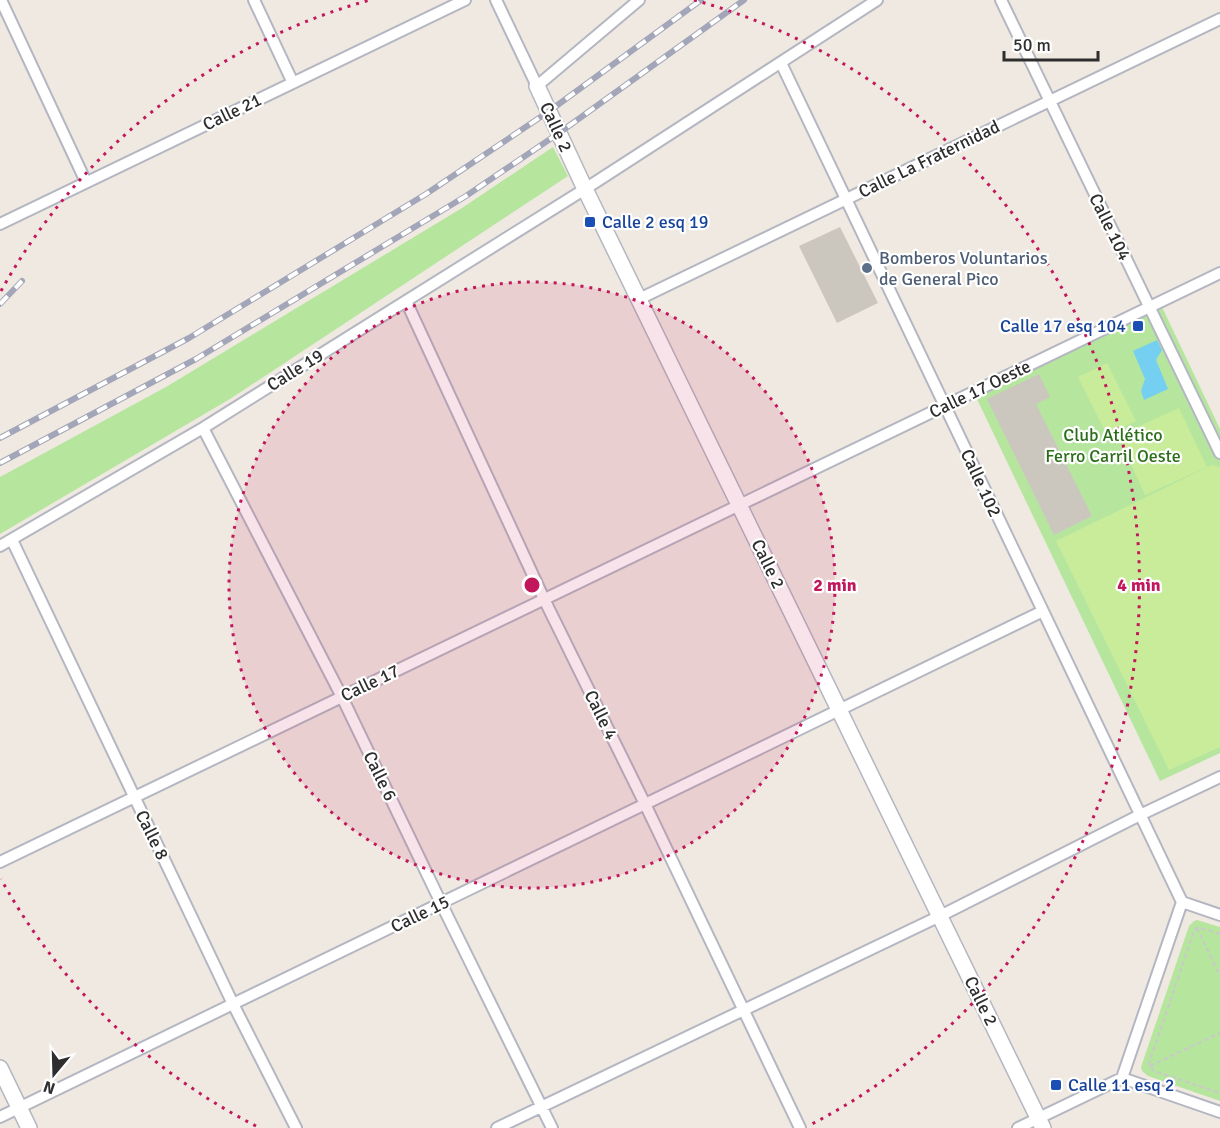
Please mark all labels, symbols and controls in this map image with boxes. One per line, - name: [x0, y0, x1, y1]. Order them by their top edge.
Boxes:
- scale bar: [1004, 24, 1098, 62]
- text: 50 m: [1013, 34, 1051, 56]
- street label: Calle 21: [199, 88, 265, 136]
- street label: Calle 2: [535, 98, 577, 156]
- street label: Calle La Fraternidad: [855, 115, 1003, 203]
- street label: Calle 104: [1084, 190, 1136, 265]
- place label: Calle 2 esq 19: [602, 211, 709, 233]
- marker: Calle 2 esq 19: [583, 215, 597, 229]
- place label: Bomberos Voluntarios de General Pico: [879, 247, 1048, 290]
- marker: Bomberos Voluntarios de General Pico: [860, 261, 874, 275]
- place label: Calle 17 esq 104: [1000, 315, 1126, 337]
- marker: Calle 17 esq 104: [1131, 319, 1145, 333]
- street label: Calle 19: [263, 344, 327, 396]
- street label: Calle 17 Oeste: [926, 355, 1034, 423]
- park label: Club Atlético Ferro Carril Oeste: [1045, 424, 1181, 467]
- street label: Calle 102: [956, 446, 1006, 520]
- street label: Calle 2: [747, 535, 789, 593]
- text: 2 min: [813, 574, 857, 596]
- text: 4 min: [1117, 574, 1161, 596]
- centre of rings: [522, 575, 542, 595]
- street label: Calle 17: [337, 659, 403, 707]
- street label: Calle 4: [580, 686, 623, 744]
- street label: Calle 6: [359, 747, 401, 805]
- street label: Calle 8: [131, 806, 173, 864]
- street label: Calle 15: [387, 890, 453, 938]
- street label: Calle 2: [960, 972, 1002, 1030]
- north arrow: [24, 1044, 84, 1104]
- place label: Calle 11 esq 2: [1068, 1074, 1175, 1096]
- text: N: [41, 1076, 58, 1099]
- marker: Calle 11 esq 2: [1049, 1078, 1063, 1092]

